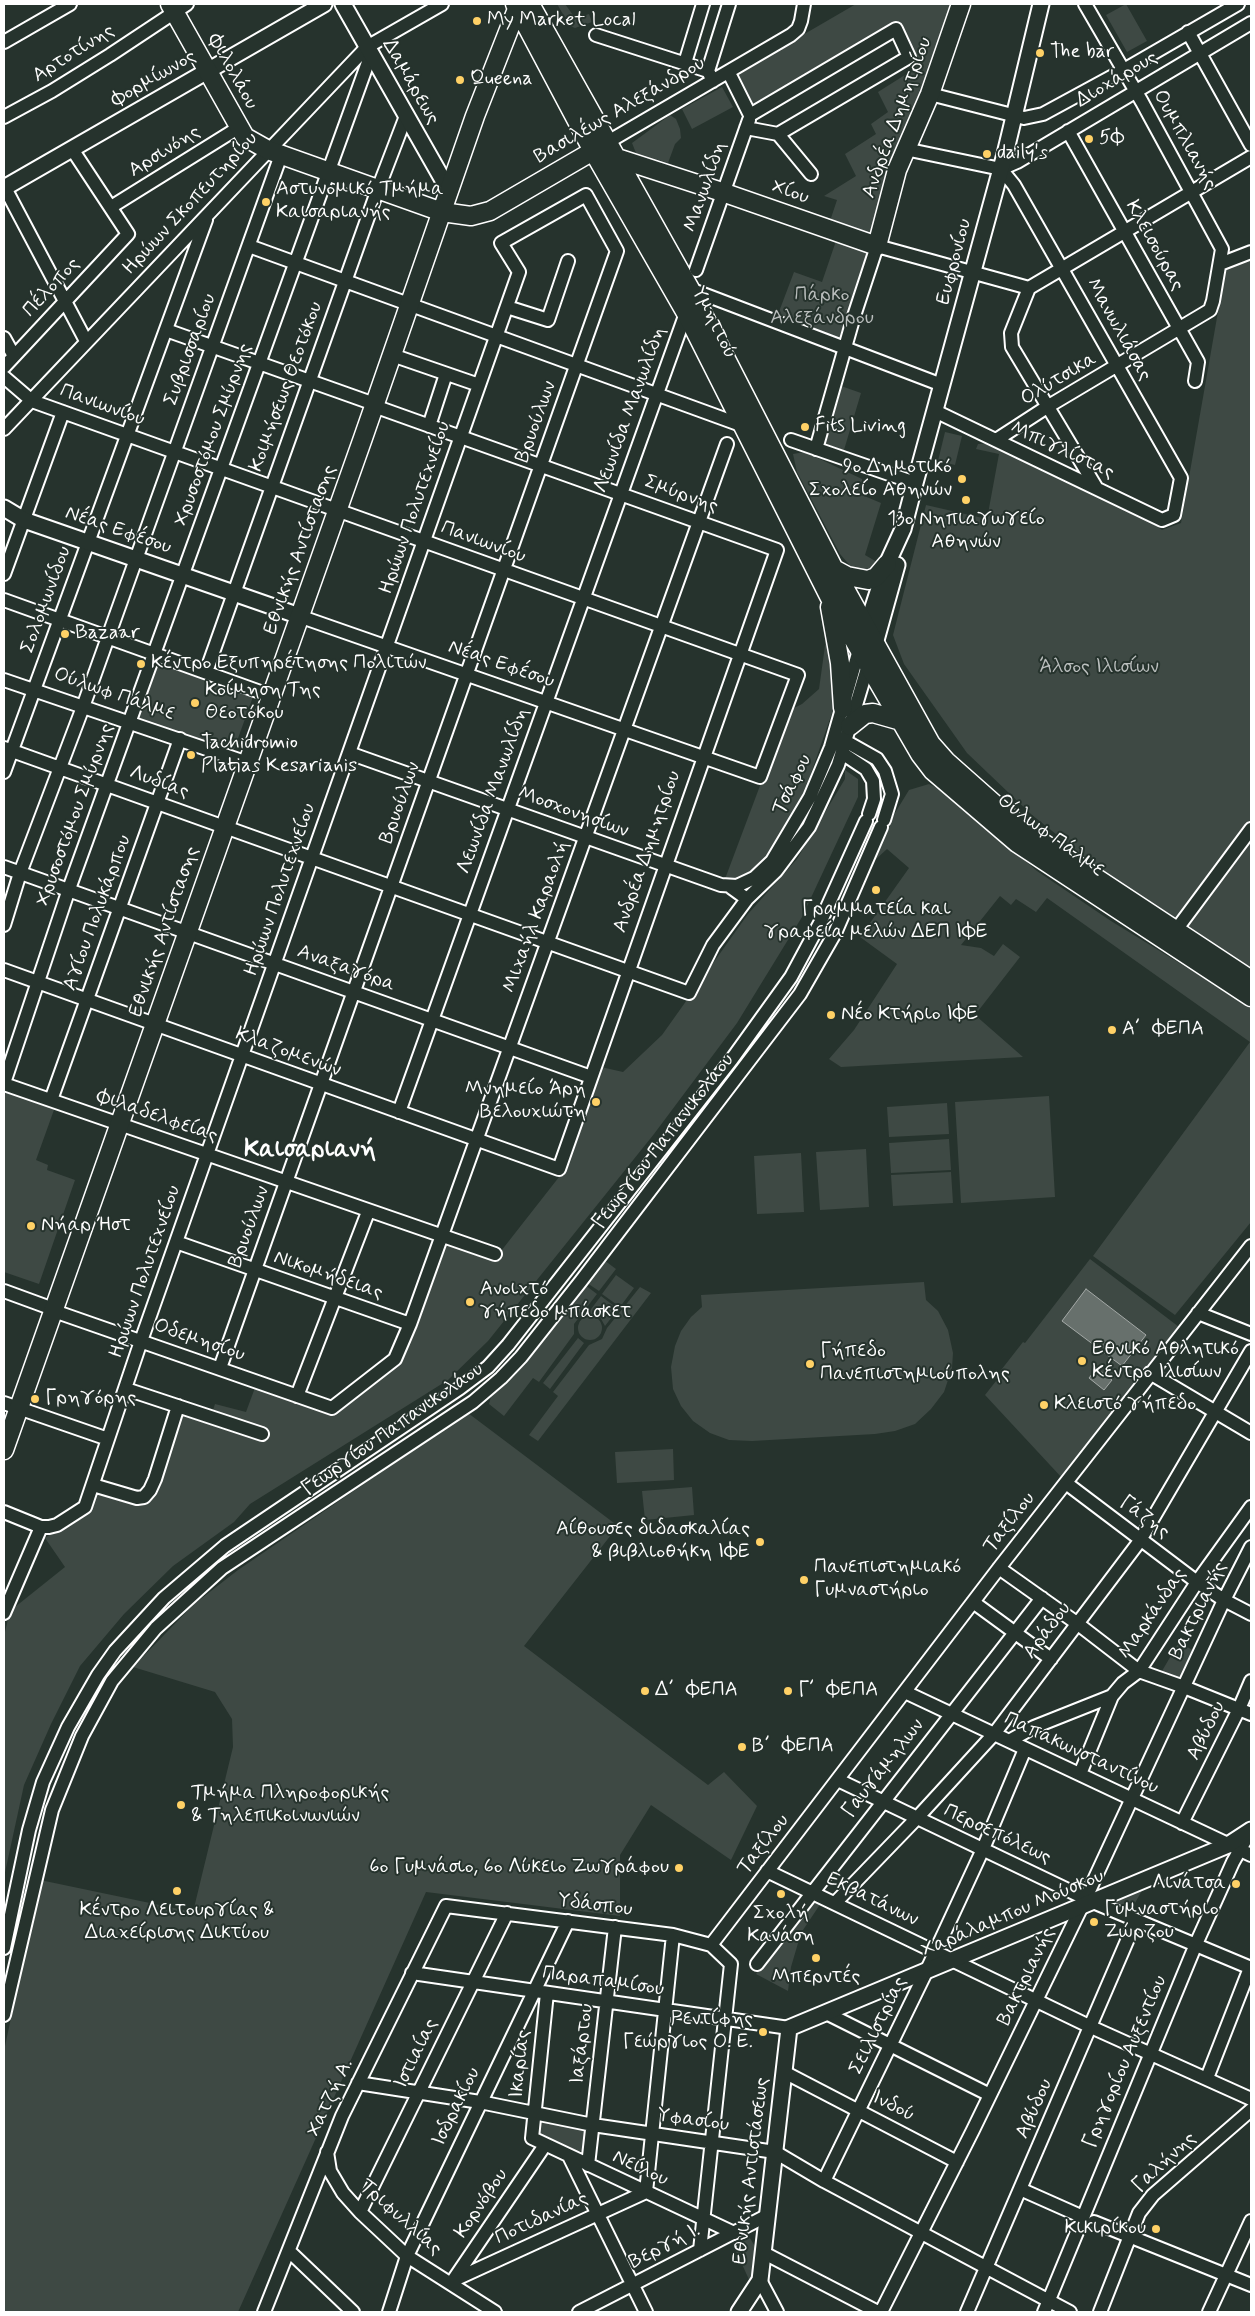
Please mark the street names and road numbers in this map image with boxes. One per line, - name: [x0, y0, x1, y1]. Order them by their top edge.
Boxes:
- street label: Αρτοτίνης: [29, 19, 119, 89]
- street label: Φιλολάου: [202, 30, 262, 114]
- street label: Ανδρέα Δημητρίου: [858, 34, 938, 202]
- street label: Δαμάρεως: [376, 35, 444, 129]
- street label: Φορμίωνος: [107, 45, 201, 113]
- street label: Διοχάρους: [1072, 46, 1162, 114]
- street label: Βασιλέως Αλεξάνδρου: [530, 52, 710, 170]
- street label: Ουμπλιανής: [1147, 86, 1221, 194]
- street label: Αρσινόης: [125, 121, 205, 183]
- street label: Ηρώων Σκοπευτηρίου: [119, 127, 263, 281]
- street label: Μανωλίδη: [679, 138, 733, 236]
- street label: Χίου: [768, 175, 812, 211]
- street label: Κλεισούρας: [1119, 196, 1189, 296]
- street label: Ευφρονίου: [932, 216, 978, 308]
- street label: Πέλοπος: [18, 253, 86, 323]
- street label: Μανωλιάσας: [1080, 274, 1156, 386]
- street label: Υμηττού: [685, 283, 741, 363]
- street label: Συβρισσαρίου: [160, 291, 222, 409]
- street label: Κοιμήσεως Θεοτόκου: [245, 299, 329, 475]
- street label: Λεωνίδα Μανωλίδη: [590, 324, 672, 496]
- street label: Χρυσοστόμου Σμύρνης: [170, 340, 258, 530]
- street label: Ολύτσικα: [1017, 348, 1101, 412]
- street label: Βρυούλων: [511, 378, 563, 466]
- street label: Πανιωνίου: [56, 380, 148, 432]
- street label: Μπιγλίστας: [1006, 417, 1118, 485]
- street label: Ηρώων Πολυτεχνείου: [375, 418, 457, 598]
- street label: Εθνικής Αντίστασης: [259, 462, 343, 638]
- street label: Σμύρνης: [641, 471, 721, 519]
- street label: Νέας Εφέσου: [62, 502, 174, 560]
- street label: Πανιωνίου: [437, 517, 529, 569]
- street label: Σολομωνίδου: [17, 543, 77, 657]
- street label: Νέας Εφέσου: [445, 636, 557, 694]
- street label: Ούλωφ Πάλμε: [50, 663, 178, 727]
- street label: Λεωνίδα Μανωλίδη: [453, 705, 535, 877]
- street label: Χρυσοστόμου Σμύρνης: [32, 720, 120, 910]
- street label: Τσάφου: [768, 751, 818, 819]
- street label: Βρυούλων: [375, 759, 427, 847]
- street label: Λυδίας: [126, 761, 192, 805]
- street label: Ανδρέα Δημητρίου: [609, 768, 687, 936]
- street label: Μοσχονησίων: [514, 782, 632, 844]
- street label: Ούλωφ Πάλμε: [992, 789, 1108, 883]
- street label: Ηρώων Πολυτεχνείου: [240, 800, 322, 980]
- street label: Αγίου Πολυκάρπου: [59, 832, 137, 994]
- street label: Μιχαήλ Καραολή: [498, 838, 576, 996]
- street label: Εθνικής Αντίστασης: [125, 844, 205, 1020]
- street label: Αναξαγόρα: [294, 940, 398, 998]
- street label: Κλαζομενών: [232, 1023, 344, 1083]
- street label: Γεωργίου Παπανικολάου: [588, 1049, 740, 1235]
- street label: Φιλαδελφείας: [93, 1085, 221, 1149]
- street label: Ηρώων Πολυτεχνείου: [105, 1182, 187, 1362]
- street label: Βρυούλων: [224, 1183, 276, 1271]
- street label: Νικομήδειας: [270, 1246, 386, 1306]
- street label: Οδεμησίου: [150, 1314, 248, 1368]
- street label: Γεωργίου Παπανικολάου: [297, 1358, 489, 1502]
- street label: Ταξίλου: [979, 1488, 1041, 1558]
- street label: Γάζης: [1114, 1491, 1174, 1545]
- street label: Βακτριανής: [1165, 1558, 1233, 1664]
- street label: Μαρκάνδας: [1114, 1564, 1192, 1664]
- street label: Αράδου: [1019, 1598, 1077, 1664]
- street label: Αβύδου: [1182, 1697, 1232, 1765]
- street label: Παπακωνσταντίνου: [1000, 1708, 1162, 1800]
- street label: Γαυγάμηλων: [838, 1715, 930, 1823]
- street label: Περσεπόλεως: [939, 1800, 1055, 1870]
- street label: Ταξίλου: [733, 1810, 795, 1880]
- street label: Χαράλαμπου Μούσκου: [918, 1865, 1108, 1963]
- street label: Εκβατάνων: [822, 1867, 922, 1933]
- street label: Υδάσπου: [556, 1890, 634, 1922]
- street label: Βακτριανής: [993, 1924, 1061, 2030]
- street label: Παραπαμίσου: [541, 1962, 665, 2002]
- street label: Γρηγορίου Αυξεντίου: [1079, 1972, 1173, 2152]
- street label: Σειλιστρίας: [845, 1973, 913, 2079]
- street label: Ιαξάρτου: [566, 2002, 600, 2086]
- street label: Ιστιαίας: [390, 2015, 444, 2093]
- street label: Ικαρίας: [505, 2029, 537, 2099]
- street label: Χατζή Α.: [303, 2055, 359, 2141]
- street label: Ισδρακίου: [428, 2064, 486, 2150]
- street label: Αβύδου: [1011, 2075, 1059, 2143]
- street label: Εθνικής Αντιστάσεως: [729, 2076, 775, 2266]
- street label: Ινδού: [867, 2086, 919, 2128]
- street label: Υφασίου: [656, 2104, 730, 2138]
- street label: Γαλήνης: [1128, 2127, 1202, 2199]
- street label: Νείλου: [608, 2146, 672, 2192]
- street label: Κορνόβου: [450, 2165, 514, 2243]
- street label: Τριφυλλίας: [354, 2175, 446, 2261]
- street label: Ποτιδανίας: [492, 2187, 592, 2251]
- street label: Βεργή Ι.: [625, 2219, 705, 2275]

